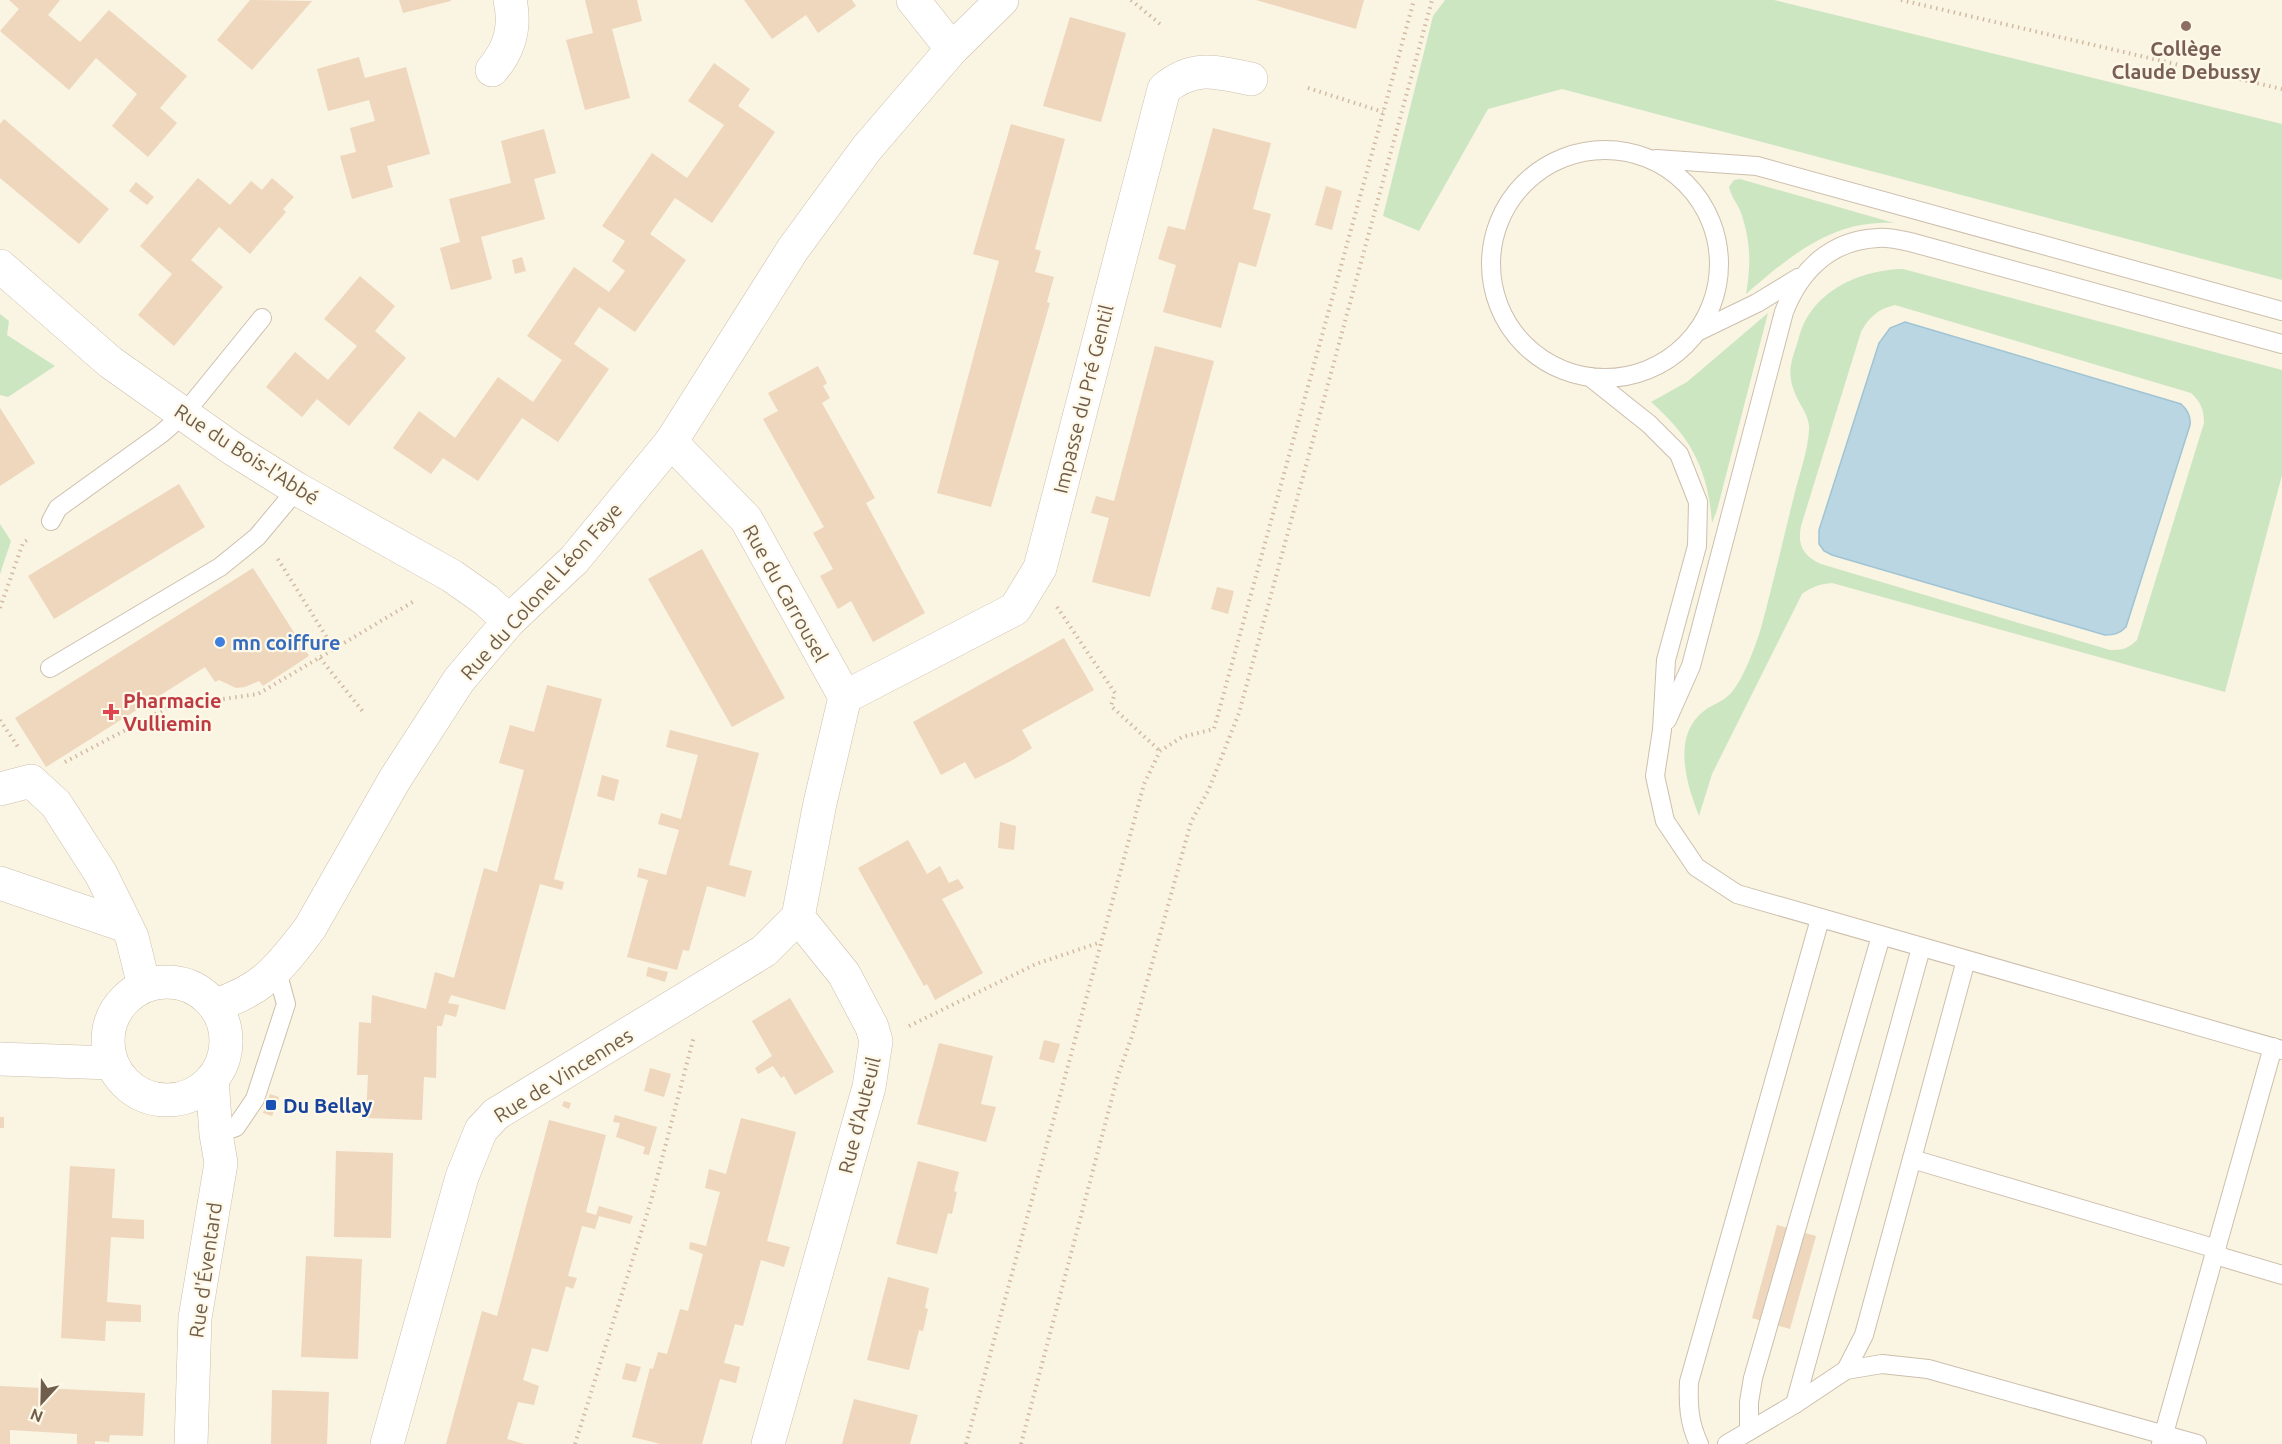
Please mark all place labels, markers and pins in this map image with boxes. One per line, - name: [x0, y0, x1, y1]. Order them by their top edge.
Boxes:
- marker: Collège Claude Debussy: [2179, 19, 2193, 33]
- place label: Collège Claude Debussy: [2111, 37, 2261, 83]
- place label: mn coiffure: [232, 631, 340, 654]
- marker: mn coiffure: [213, 635, 227, 649]
- place label: Pharmacie Vulliemin: [123, 689, 221, 735]
- marker: Pharmacie Vulliemin: [104, 705, 118, 719]
- place label: Du Bellay: [283, 1094, 373, 1117]
- marker: Du Bellay: [264, 1098, 278, 1112]

